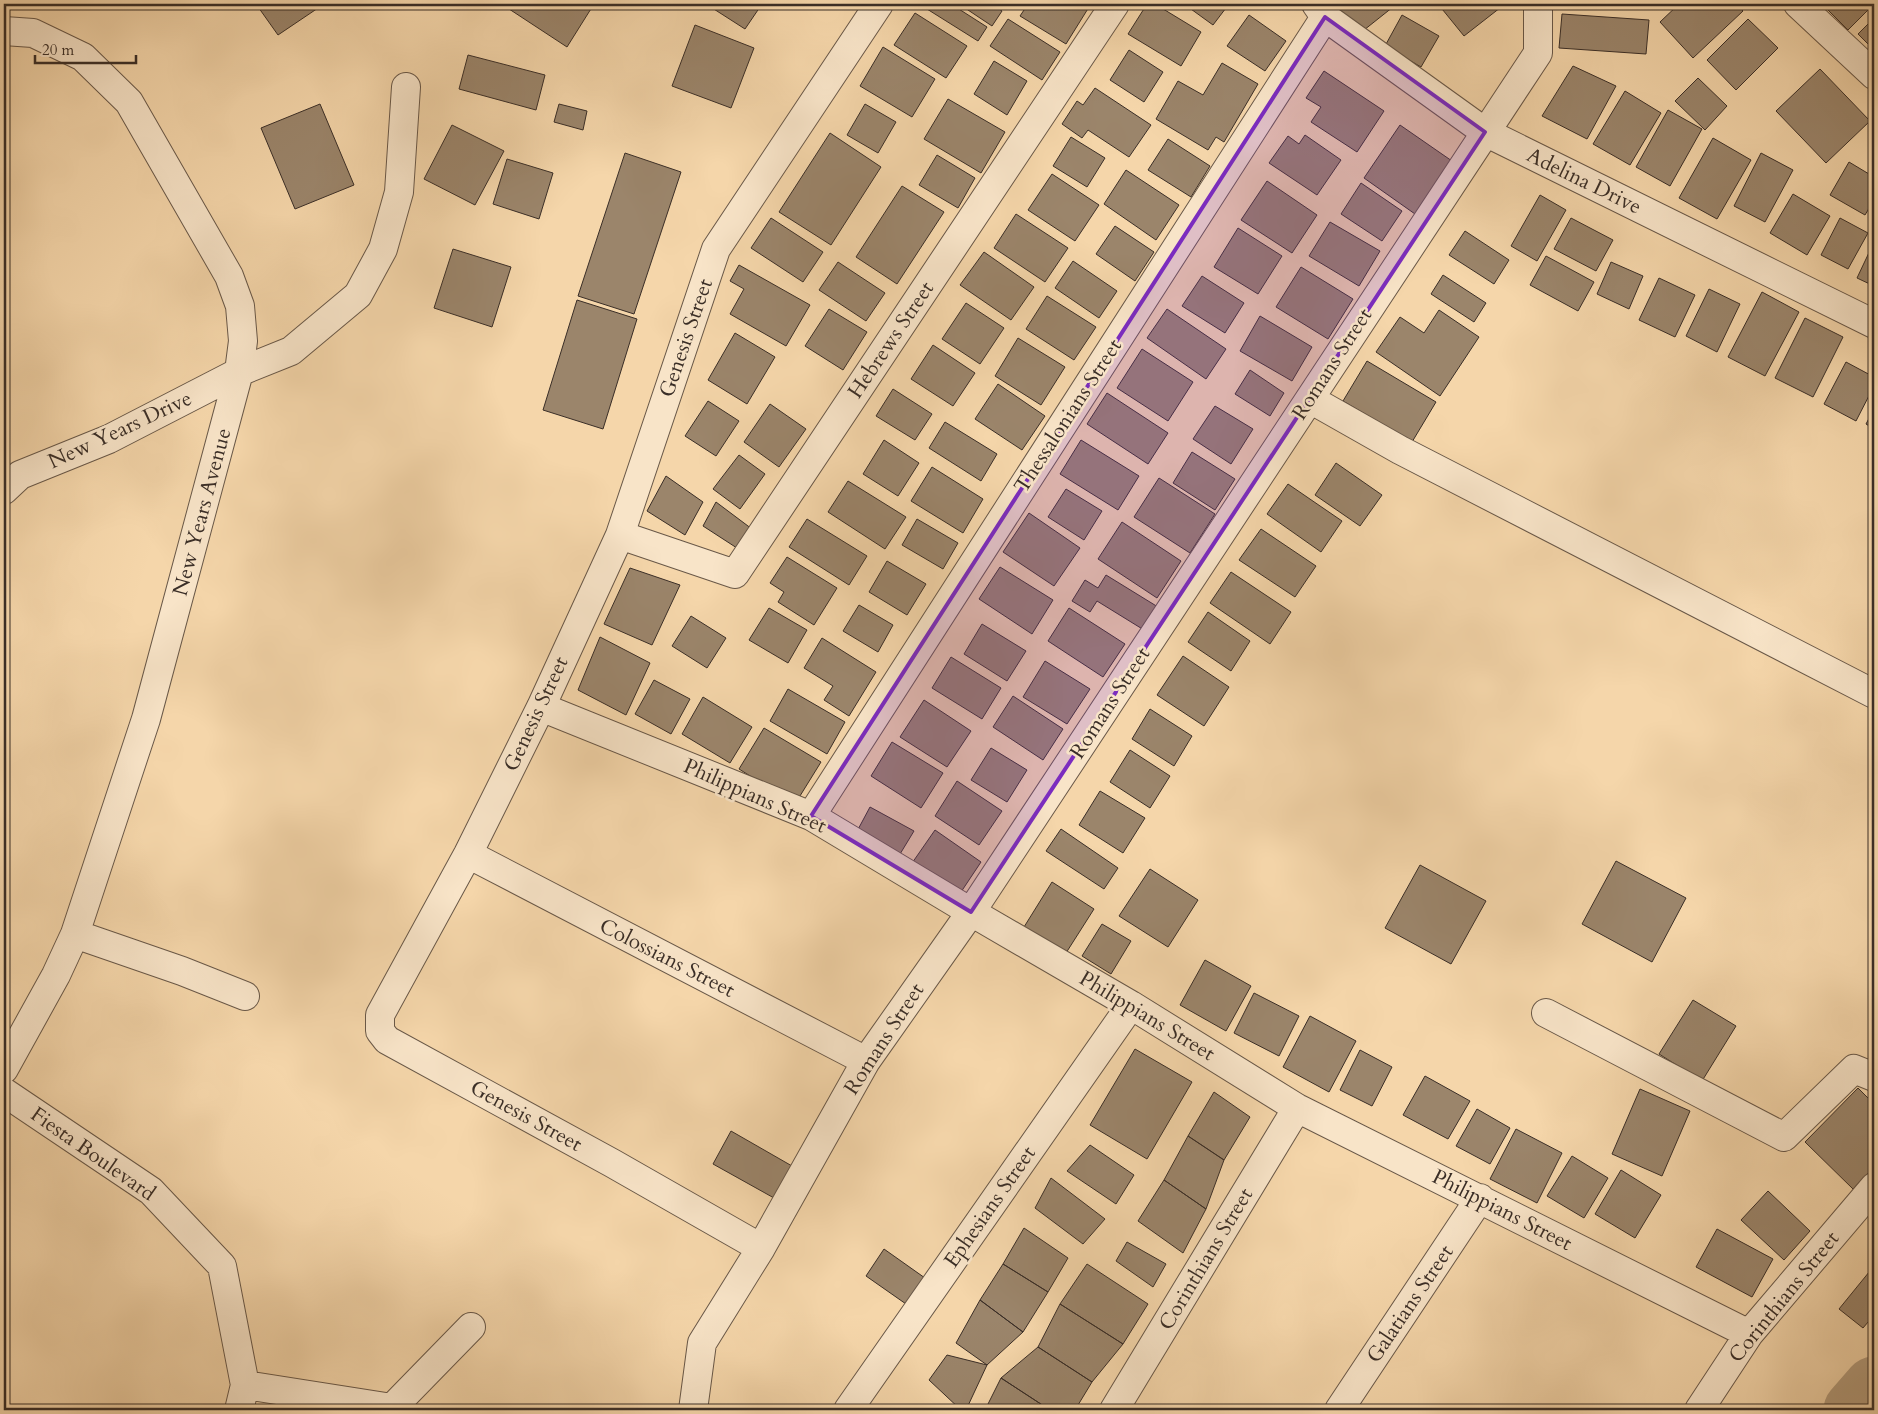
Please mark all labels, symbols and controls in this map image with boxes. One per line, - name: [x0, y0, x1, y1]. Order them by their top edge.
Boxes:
- scale bar: [35, 32, 136, 64]
- text: 20 m: [42, 40, 74, 60]
- street label: Adelina Drive: [1522, 141, 1646, 221]
- street label: Genesis Street: [652, 274, 720, 401]
- street label: Hebrews Street: [841, 275, 941, 404]
- street label: Romans Street: [1285, 302, 1379, 426]
- street label: Thessalonians Street: [1007, 333, 1129, 499]
- street label: New Years Drive: [43, 384, 197, 476]
- street label: New Years Avenue: [166, 425, 238, 599]
- street label: Romans Street: [1063, 641, 1157, 765]
- street label: Genesis Street: [497, 651, 575, 776]
- street label: Philippians Street: [679, 752, 831, 841]
- street label: Colossians Street: [594, 911, 740, 1005]
- street label: Philippians Street: [1074, 964, 1221, 1068]
- street label: Romans Street: [837, 977, 931, 1101]
- street label: Genesis Street: [465, 1073, 587, 1159]
- street label: Fiesta Boulevard: [25, 1100, 161, 1208]
- street label: Ephesians Street: [937, 1140, 1043, 1274]
- street label: Philippians Street: [1427, 1162, 1577, 1258]
- street label: Corinthians Street: [1152, 1182, 1260, 1336]
- street label: Corinthians Street: [1722, 1225, 1846, 1369]
- street label: Galatians Street: [1360, 1239, 1460, 1369]

